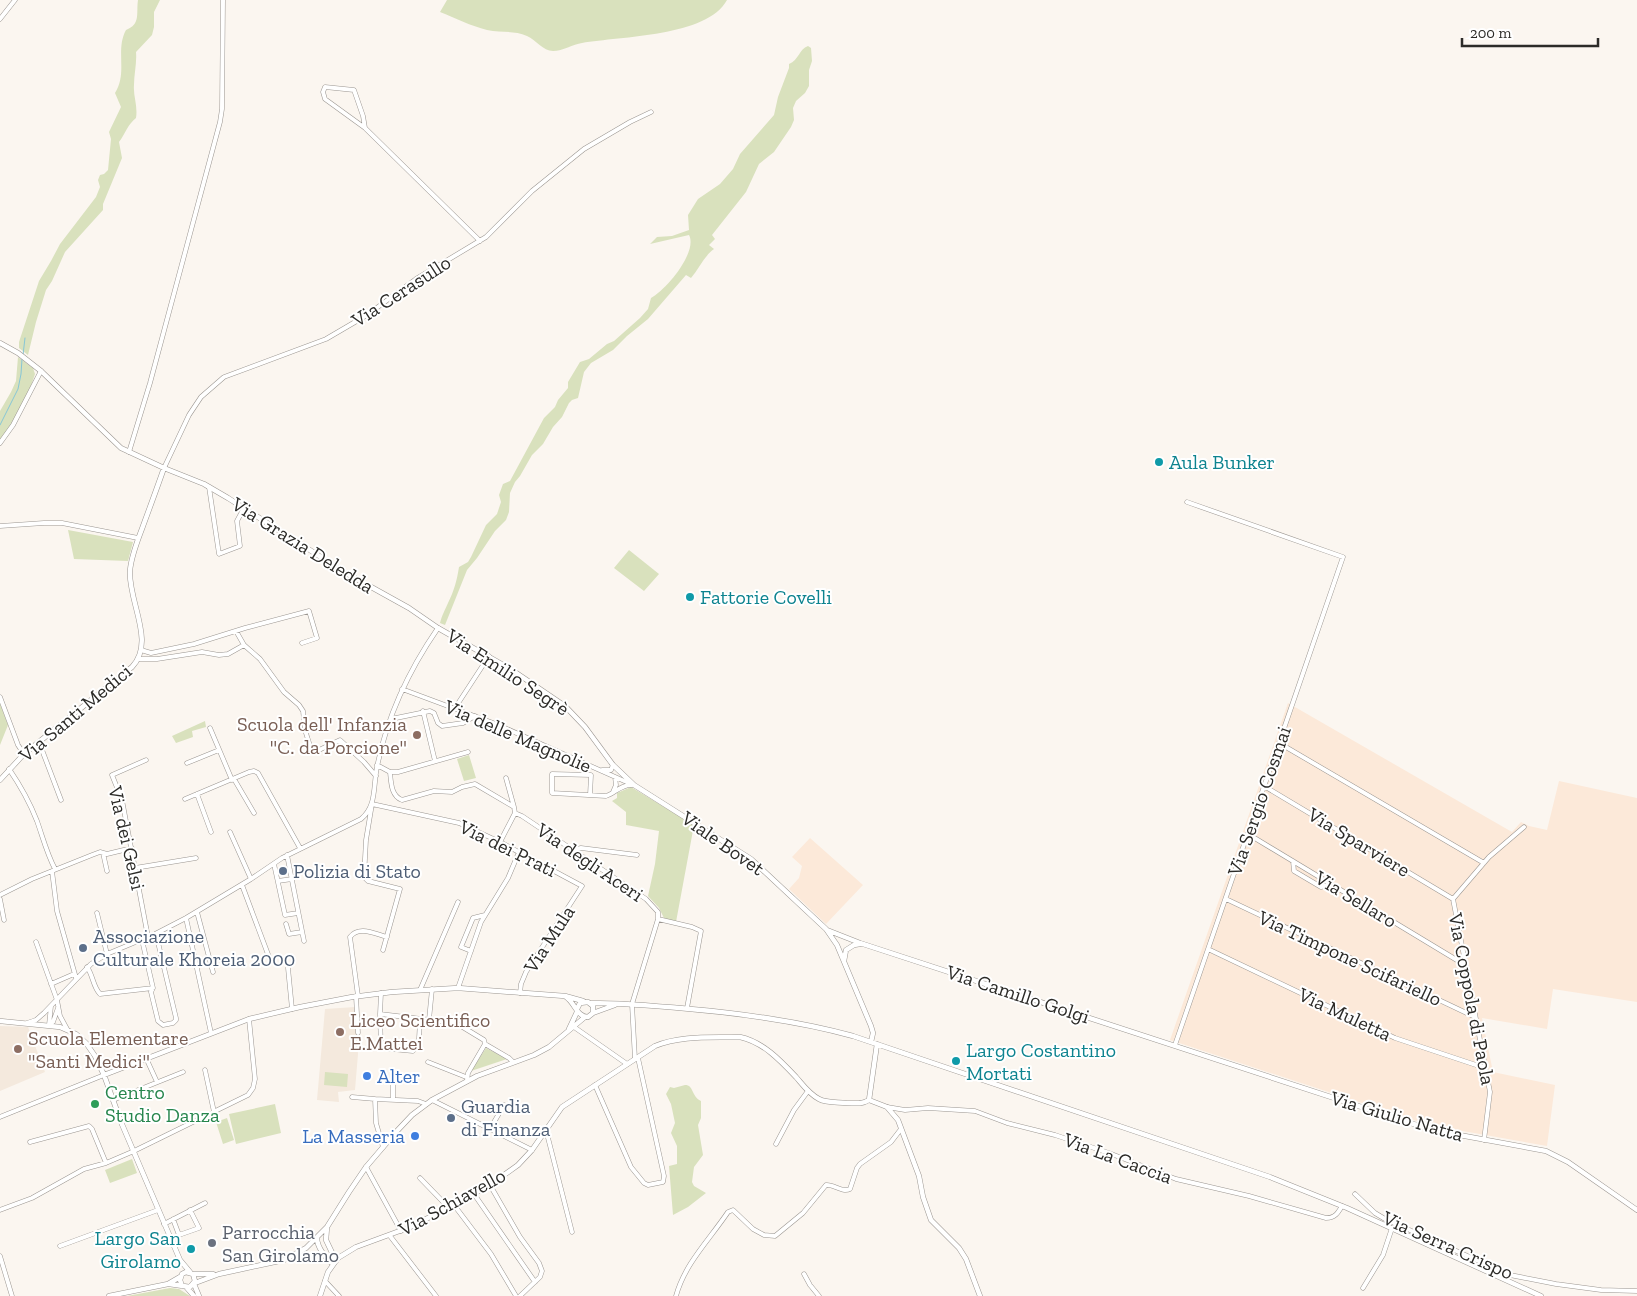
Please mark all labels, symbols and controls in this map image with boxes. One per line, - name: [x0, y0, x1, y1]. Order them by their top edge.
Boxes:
- scale bar: [1462, 15, 1598, 47]
- text: 200 m: [1470, 24, 1511, 42]
- street label: Via Cerasullo: [346, 250, 455, 333]
- place label: Aula Bunker: [1169, 450, 1275, 474]
- marker: Aula Bunker: [1153, 456, 1165, 468]
- street label: Via Grazia Deledda: [227, 491, 379, 599]
- place label: Fattorie Covelli: [700, 585, 832, 609]
- marker: Fattorie Covelli: [684, 591, 696, 603]
- street label: Via Emilio Segrè: [441, 623, 574, 721]
- street label: Via Santi Medici: [13, 659, 137, 768]
- street label: Via delle Magnolie: [440, 694, 595, 778]
- place label: Scuola dell' Infanzia "C. da Porcione": [237, 712, 407, 759]
- street label: Via Sergio Cosmai: [1222, 723, 1296, 880]
- marker: Scuola dell' Infanzia "C. da Porcione": [411, 729, 423, 741]
- street label: Via dei Gelsi: [103, 783, 151, 893]
- street label: Via Sparviere: [1303, 802, 1414, 882]
- street label: Viale Bovet: [676, 805, 770, 881]
- street label: Via dei Prati: [454, 814, 561, 882]
- street label: Via degli Aceri: [531, 817, 648, 907]
- place label: Polizia di Stato: [293, 859, 421, 883]
- marker: Polizia di Stato: [277, 865, 289, 877]
- street label: Via Sellaro: [1310, 865, 1401, 933]
- street label: Via Mula: [518, 900, 580, 978]
- street label: Via Timpone Scifariello: [1253, 904, 1446, 1011]
- street label: Via Coppola di Paola: [1443, 910, 1501, 1087]
- place label: Associazione Culturale Khoreia 2000: [93, 924, 295, 971]
- marker: Associazione Culturale Khoreia 2000: [77, 942, 89, 954]
- street label: Via Camillo Golgi: [942, 959, 1093, 1029]
- street label: Via Muletta: [1294, 982, 1396, 1046]
- place label: Liceo Scientifico E.Mattei: [350, 1008, 490, 1055]
- place label: Scuola Elementare "Santi Medici": [28, 1026, 188, 1073]
- marker: Liceo Scientifico E.Mattei: [334, 1026, 346, 1038]
- place label: Largo Costantino Mortati: [966, 1038, 1116, 1085]
- marker: Scuola Elementare "Santi Medici": [12, 1043, 24, 1055]
- marker: Largo Costantino Mortati: [950, 1055, 962, 1067]
- place label: Alter: [377, 1064, 421, 1088]
- marker: Alter: [361, 1070, 373, 1082]
- place label: Centro Studio Danza: [105, 1080, 220, 1127]
- street label: Via Giulio Natta: [1327, 1085, 1467, 1147]
- place label: Guardia di Finanza: [461, 1094, 551, 1141]
- marker: Centro Studio Danza: [89, 1098, 101, 1110]
- marker: Guardia di Finanza: [445, 1112, 457, 1124]
- place label: La Masseria: [302, 1124, 405, 1148]
- street label: Via La Caccia: [1059, 1127, 1176, 1189]
- marker: La Masseria: [409, 1130, 421, 1142]
- street label: Via Schiavello: [394, 1163, 510, 1242]
- street label: Via Serra Crispo: [1378, 1205, 1517, 1285]
- place label: Parrocchia San Girolamo: [222, 1220, 339, 1267]
- place label: Largo San Girolamo: [95, 1226, 182, 1273]
- marker: Parrocchia San Girolamo: [206, 1237, 218, 1249]
- marker: Largo San Girolamo: [185, 1243, 197, 1255]

